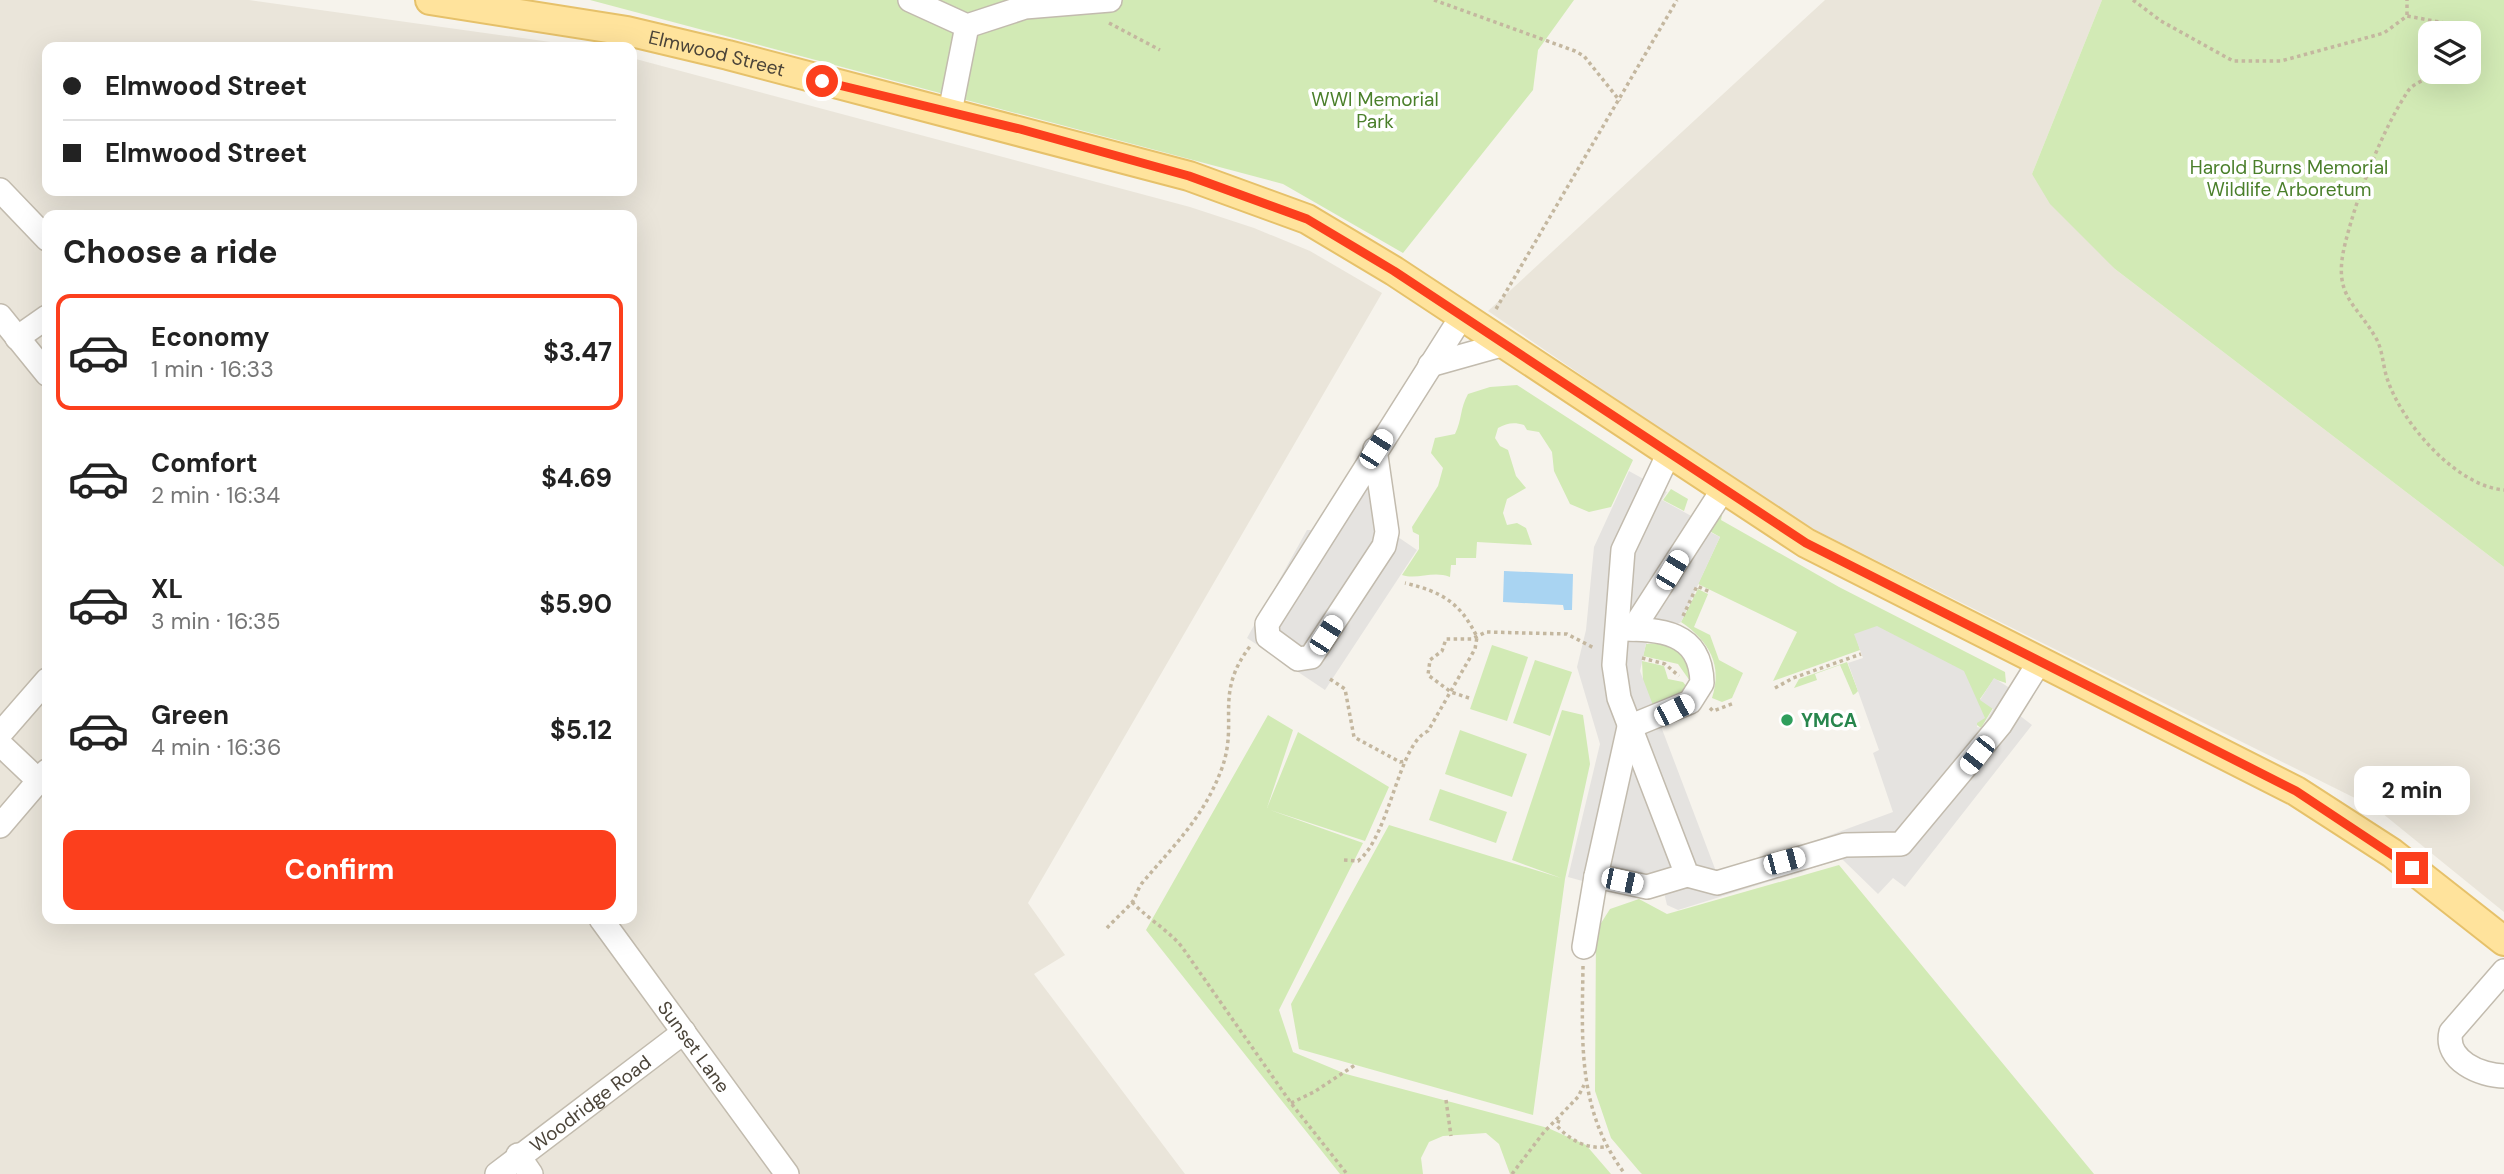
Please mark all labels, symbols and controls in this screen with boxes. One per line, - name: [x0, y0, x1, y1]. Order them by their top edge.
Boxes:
- map controls: [2418, 21, 2481, 84]
- button: layers: [2418, 21, 2481, 84]
- street label: Elmwood Street: [646, 24, 788, 82]
- route start: [806, 65, 838, 97]
- text: Elmwood Street: [105, 69, 307, 103]
- park label: WWI Memorial Park: [1311, 87, 1439, 134]
- text: Elmwood Street: [105, 136, 307, 170]
- park label: Harold Burns Memorial Wildlife Arboretum: [2190, 155, 2388, 202]
- text: Choose a ride: [63, 231, 278, 273]
- text: Economy: [151, 320, 269, 354]
- icon: car: [67, 321, 130, 384]
- text: $3.47: [543, 335, 612, 369]
- text: 1 min · 16:33: [151, 354, 274, 384]
- car: [1356, 426, 1397, 472]
- text: Comfort: [151, 446, 257, 480]
- icon: car: [67, 447, 130, 510]
- text: $4.69: [541, 461, 612, 495]
- text: 2 min · 16:34: [151, 480, 280, 510]
- car: [1653, 547, 1692, 593]
- text: XL: [151, 572, 183, 606]
- icon: car: [67, 573, 130, 636]
- text: $5.90: [540, 587, 612, 621]
- text: 3 min · 16:35: [151, 606, 281, 636]
- car: [1306, 612, 1347, 658]
- car: [1651, 691, 1698, 729]
- text: Green: [151, 698, 229, 732]
- icon: car: [67, 699, 130, 762]
- place label: YMCA: [1801, 708, 1858, 733]
- marker: YMCA: [1779, 712, 1795, 728]
- text: $5.12: [550, 713, 612, 747]
- text: 4 min · 16:36: [151, 732, 281, 762]
- car: [1956, 732, 1999, 778]
- callout: 2 min: [2354, 766, 2470, 816]
- text: 2 min: [2382, 775, 2442, 805]
- button: Confirm: [63, 830, 616, 910]
- car: [1761, 845, 1808, 877]
- route end: [2396, 852, 2428, 884]
- car: [1600, 866, 1645, 896]
- street label: Sunset Lane: [652, 996, 736, 1097]
- street label: Woodridge Road: [525, 1049, 656, 1157]

